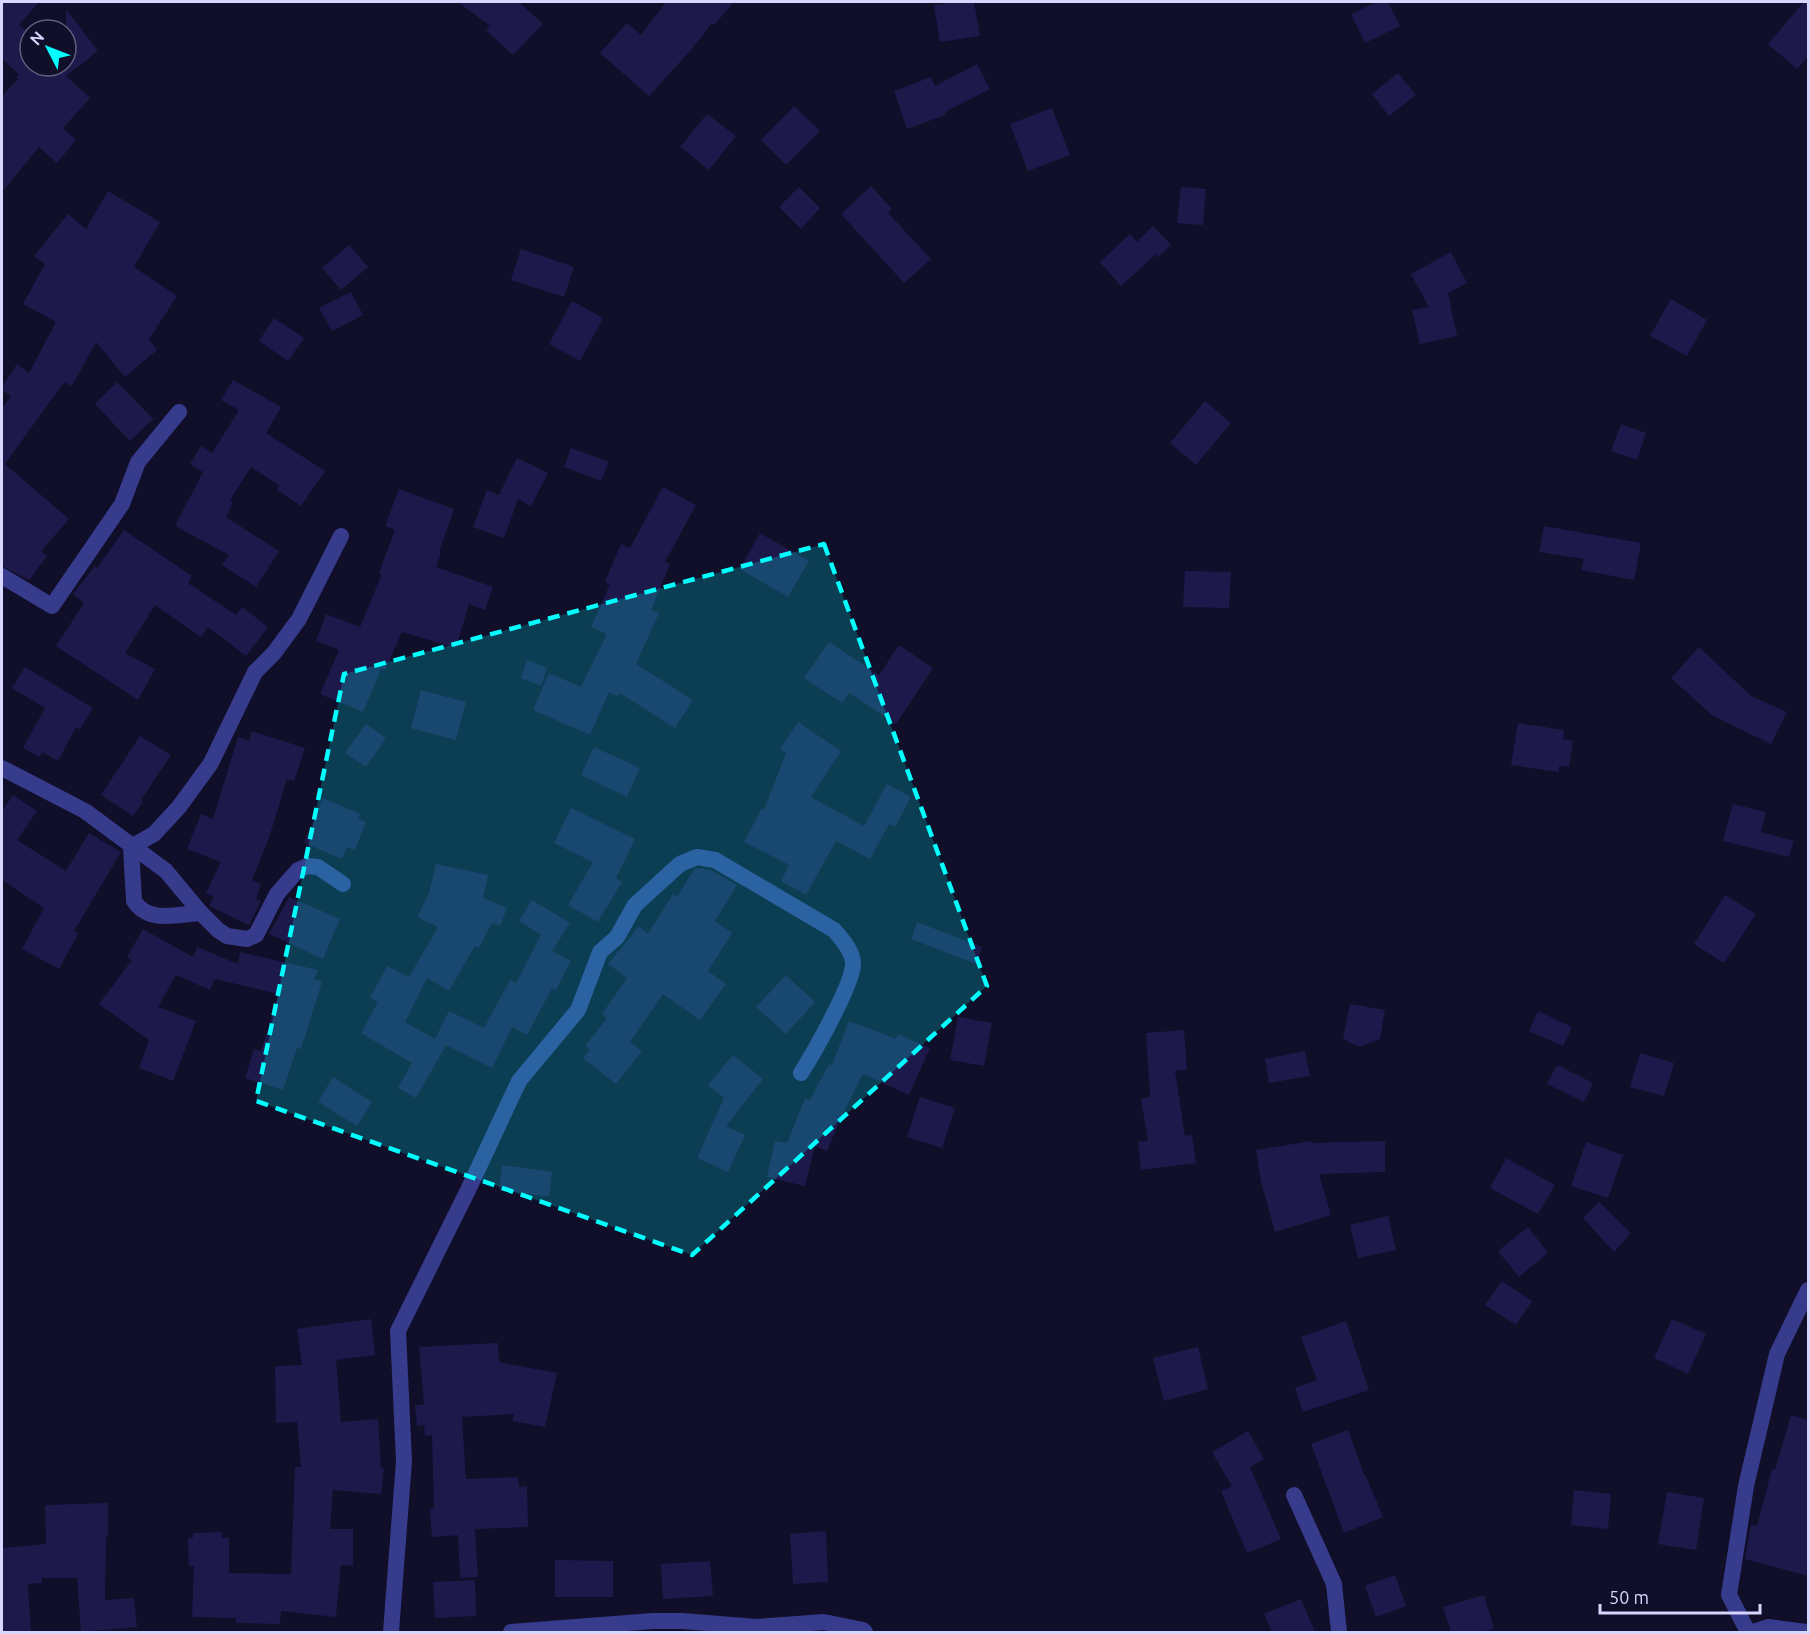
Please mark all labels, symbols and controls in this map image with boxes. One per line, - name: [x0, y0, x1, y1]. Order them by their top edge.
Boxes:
- north arrow: [18, 18, 78, 78]
- text: N: [26, 28, 48, 48]
- scale bar: [1600, 1577, 1760, 1615]
- text: 50 m: [1609, 1587, 1649, 1607]

